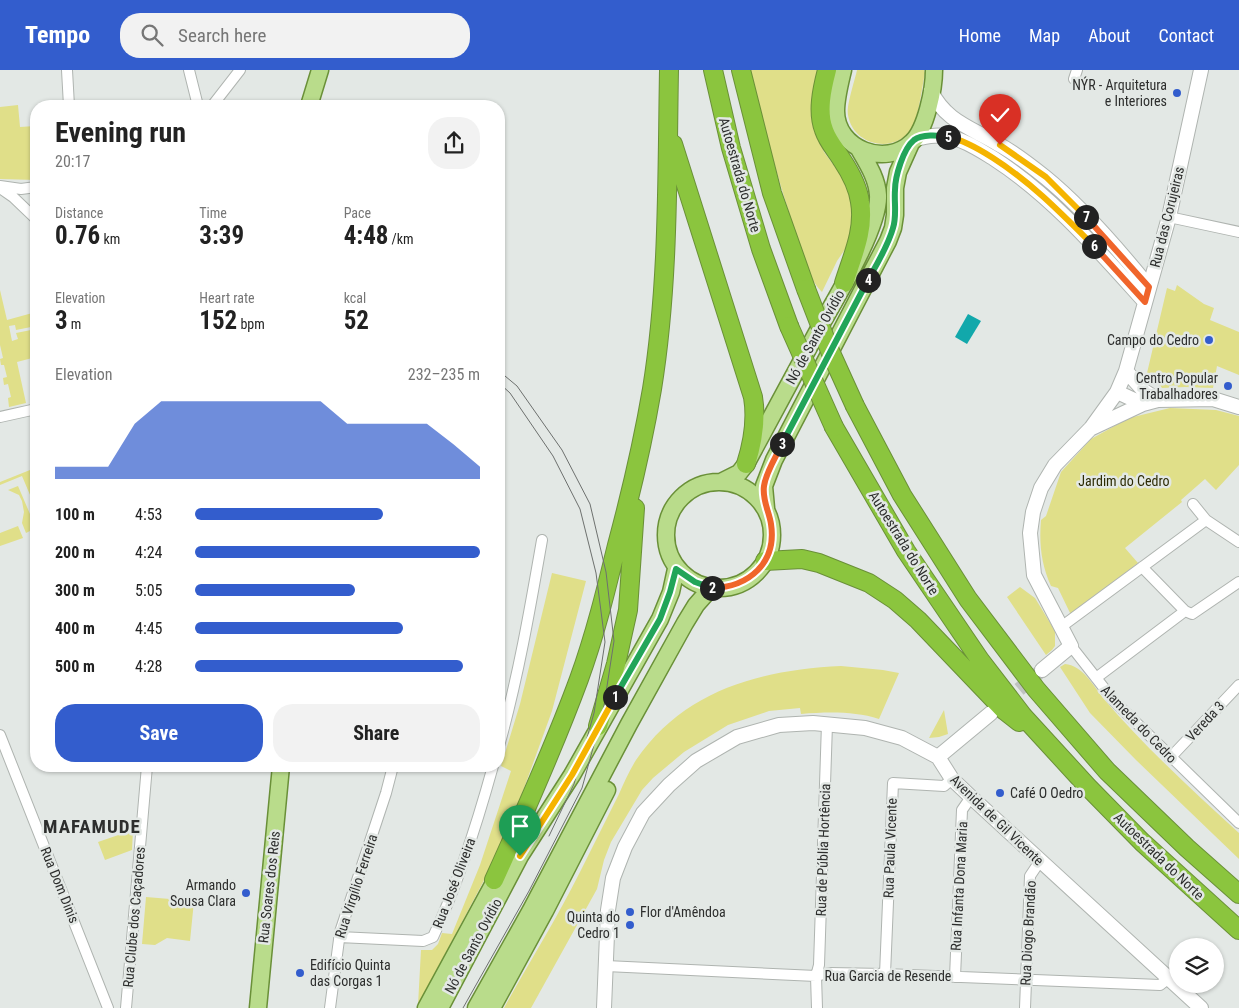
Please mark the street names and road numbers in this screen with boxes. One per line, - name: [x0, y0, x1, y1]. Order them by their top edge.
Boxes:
- street label: Autoestrada do Norte: [716, 116, 764, 235]
- street label: Rua das Corujeiras: [1147, 165, 1187, 269]
- street label: Nó de Santo Ovídio: [782, 287, 848, 387]
- street label: Autoestrada do Norte: [866, 488, 942, 598]
- street label: Alameda do Cedro: [1098, 682, 1180, 766]
- street label: Vereda 3: [1183, 698, 1227, 744]
- street label: Avenida de Gil Vicente: [947, 771, 1047, 869]
- street label: Rua de Públia Hortência: [813, 783, 833, 917]
- street label: Rua Paula Vicente: [880, 797, 900, 898]
- street label: Autoestrada do Norte: [1111, 809, 1208, 903]
- street label: Rua Infanta Dona Maria: [948, 821, 970, 951]
- street label: Rua Soares dos Reis: [255, 830, 283, 944]
- street label: Rua Virgílio Ferreira: [332, 832, 380, 940]
- street label: Rua José Oliveira: [429, 836, 479, 930]
- street label: Rua Dom Dinis: [38, 845, 82, 925]
- street label: Rua Clube dos Caçadores: [120, 846, 148, 988]
- street label: Rua Diogo Brandão: [1017, 880, 1039, 986]
- street label: Nó de Santo Ovídio: [441, 896, 505, 996]
- street label: Rua Garcia de Resende: [825, 968, 952, 984]

